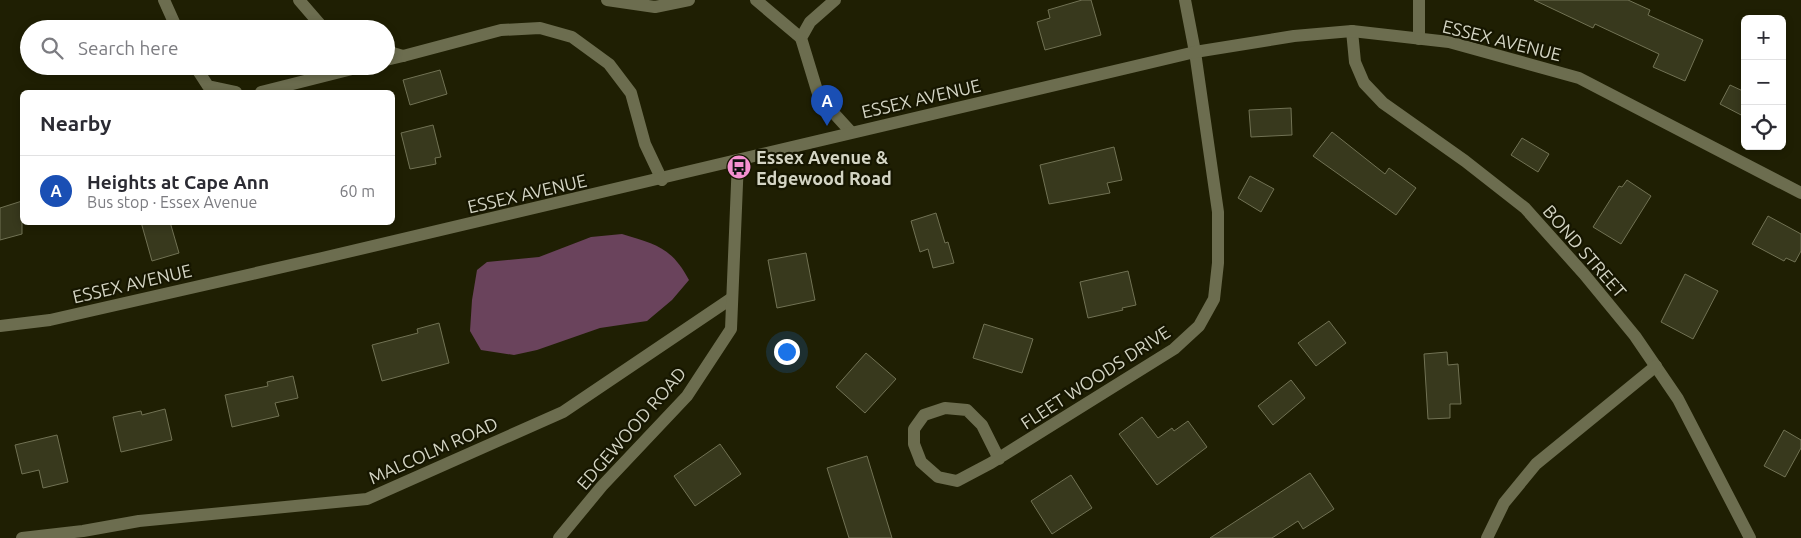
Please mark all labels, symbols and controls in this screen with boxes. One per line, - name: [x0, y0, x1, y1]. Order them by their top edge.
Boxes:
- map controls: [1741, 15, 1786, 150]
- button: +: [1741, 15, 1786, 60]
- street label: ESSEX AVENUE: [1440, 16, 1564, 64]
- search box: [20, 20, 395, 75]
- icon: search: [38, 34, 66, 62]
- text: Search here: [78, 37, 178, 59]
- button: −: [1741, 60, 1786, 105]
- street label: ESSEX AVENUE: [859, 75, 983, 121]
- pin: A: [811, 85, 843, 126]
- button: locate: [1741, 105, 1786, 150]
- text: Nearby: [40, 111, 111, 135]
- place label: Essex Avenue & Edgewood Road: [756, 147, 892, 188]
- bus stop icon: Essex Avenue & Edgewood Road: [726, 154, 752, 180]
- street label: ESSEX AVENUE: [465, 170, 589, 216]
- text: Heights at Cape Ann: [87, 171, 269, 193]
- text: A: [50, 182, 62, 200]
- text: 60 m: [339, 182, 375, 200]
- text: Bus stop · Essex Avenue: [87, 193, 257, 211]
- street label: BOND STREET: [1539, 201, 1631, 301]
- street label: ESSEX AVENUE: [70, 260, 194, 306]
- street label: FLEET WOODS DRIVE: [1017, 321, 1173, 433]
- your location: [774, 339, 800, 365]
- street label: EDGEWOOD ROAD: [572, 363, 690, 493]
- street label: MALCOLM ROAD: [365, 413, 501, 487]

